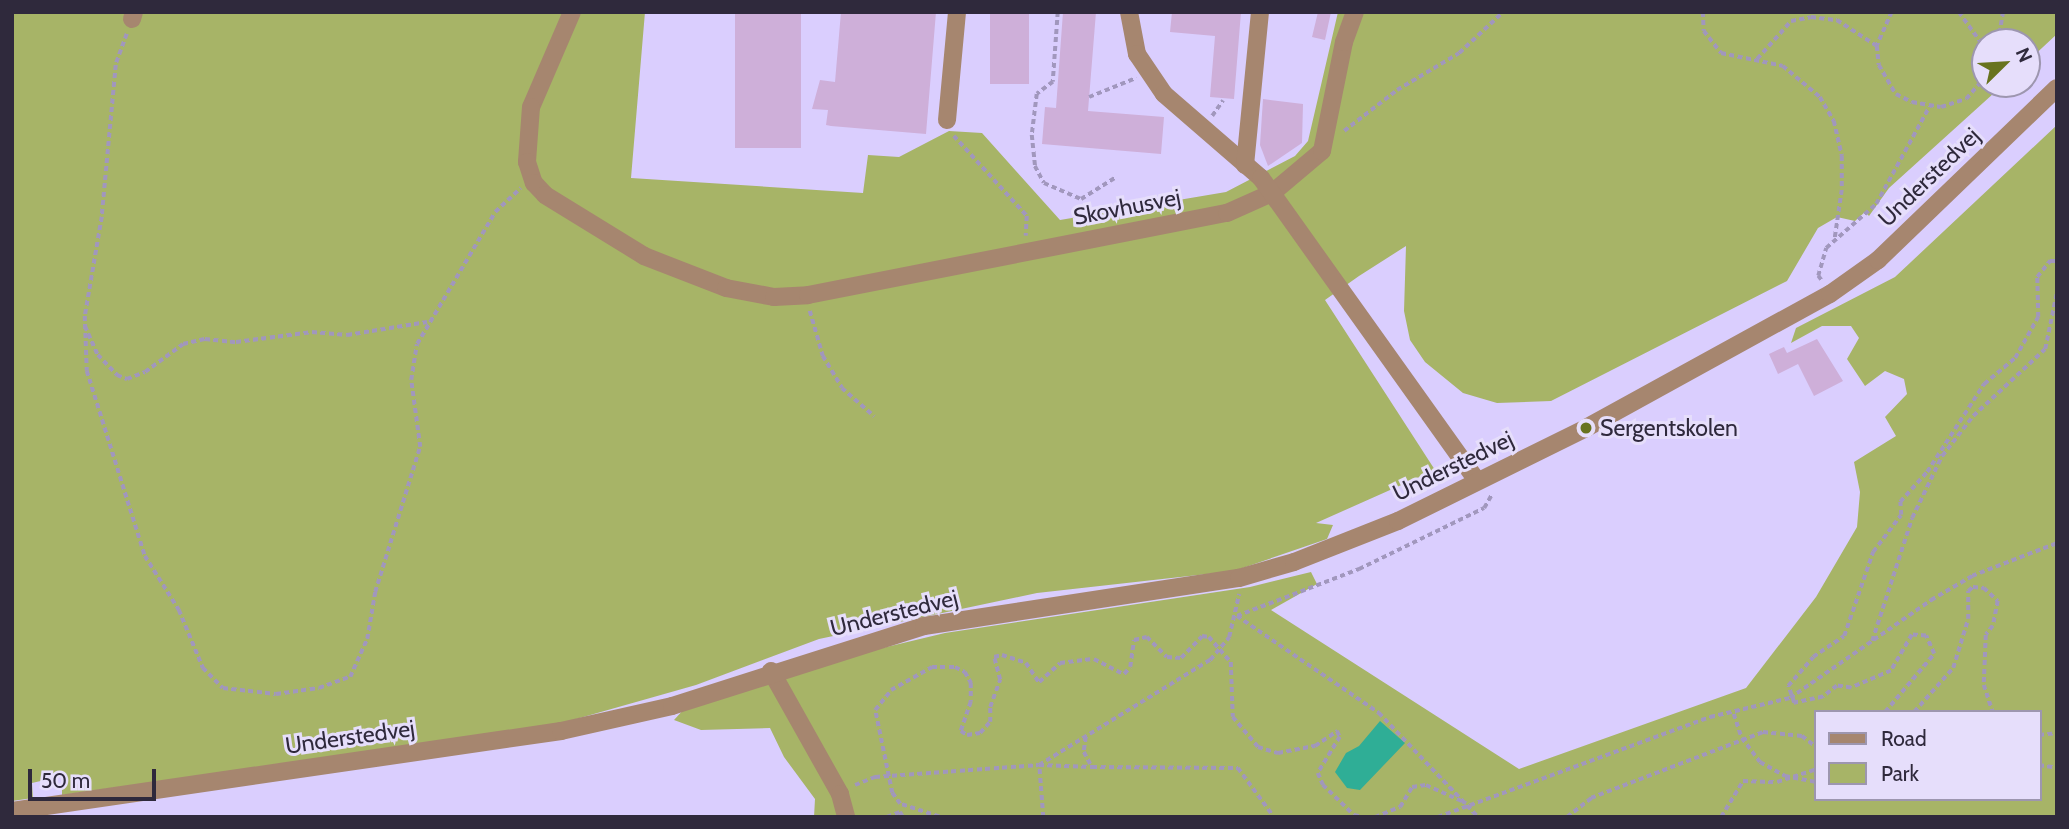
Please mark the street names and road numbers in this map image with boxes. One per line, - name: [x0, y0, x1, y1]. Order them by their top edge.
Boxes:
- street label: Understedvej: [1873, 122, 1985, 232]
- street label: Skovhusvej: [1071, 183, 1183, 231]
- street label: Understedvej: [1388, 425, 1518, 507]
- street label: Understedvej: [827, 584, 961, 642]
- street label: Understedvej: [283, 714, 417, 760]

